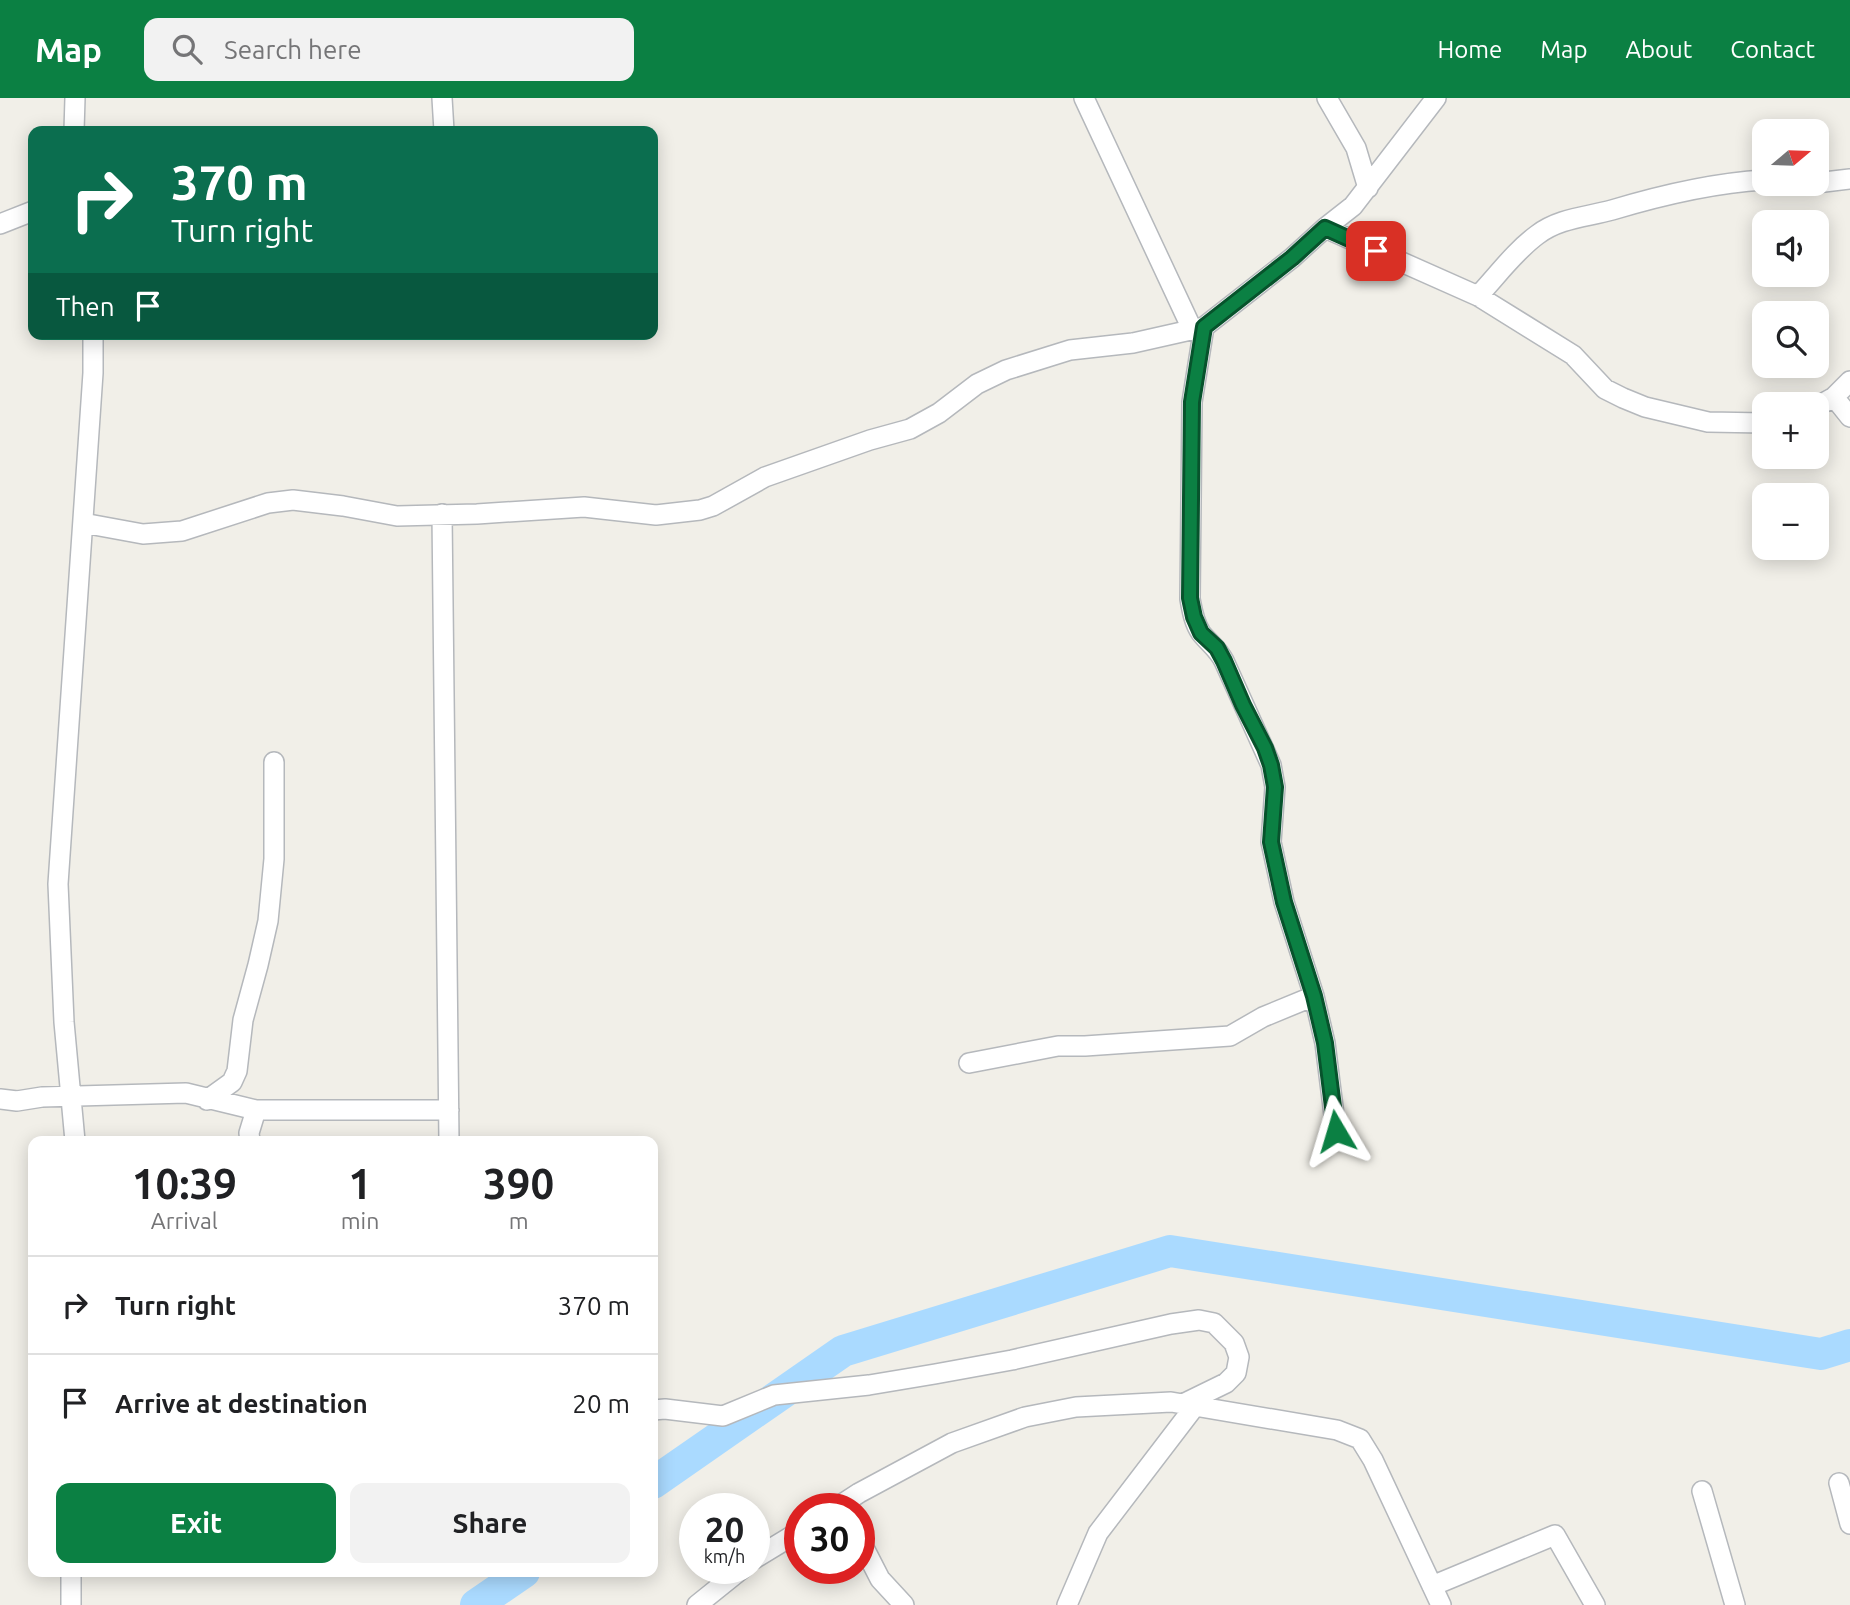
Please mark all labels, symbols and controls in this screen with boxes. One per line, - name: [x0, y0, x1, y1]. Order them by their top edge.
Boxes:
- search box: [144, 18, 634, 81]
- icon: search: [168, 30, 206, 68]
- text: Map: [35, 31, 102, 68]
- text: Search here: [224, 35, 362, 64]
- text: Home: [1437, 36, 1502, 63]
- text: Map: [1540, 36, 1587, 63]
- text: About: [1625, 36, 1692, 63]
- text: Contact: [1730, 36, 1815, 63]
- north arrow: [1752, 119, 1829, 196]
- map controls: [1752, 119, 1829, 560]
- icon: right: [56, 154, 147, 245]
- text: 370 m: [171, 154, 308, 209]
- button: sound: [1752, 210, 1829, 287]
- text: Turn right: [171, 212, 313, 248]
- pin: [1346, 221, 1406, 281]
- icon: arrive: [1357, 232, 1395, 270]
- icon: arrive: [129, 287, 167, 325]
- text: Then: [56, 292, 115, 321]
- button: search: [1752, 301, 1829, 378]
- button: +: [1752, 392, 1829, 469]
- button: −: [1752, 483, 1829, 560]
- position arrow: [1299, 1094, 1373, 1168]
- text: 10:39: [132, 1160, 237, 1207]
- text: 1: [348, 1160, 372, 1207]
- text: 390: [483, 1160, 554, 1207]
- text: Arrival: [151, 1208, 218, 1233]
- text: min: [341, 1208, 379, 1233]
- text: m: [509, 1208, 529, 1233]
- icon: right: [56, 1286, 94, 1324]
- text: Turn right: [115, 1291, 236, 1320]
- text: 370 m: [558, 1291, 630, 1320]
- icon: arrive: [56, 1384, 94, 1422]
- text: Arrive at destination: [115, 1389, 368, 1418]
- text: 20 m: [572, 1389, 630, 1418]
- button: Exit: [56, 1483, 336, 1563]
- button: Share: [350, 1483, 630, 1563]
- speed limit sign: 30: [784, 1493, 875, 1584]
- text: 20: [705, 1509, 744, 1549]
- text: km/h: [704, 1546, 745, 1566]

